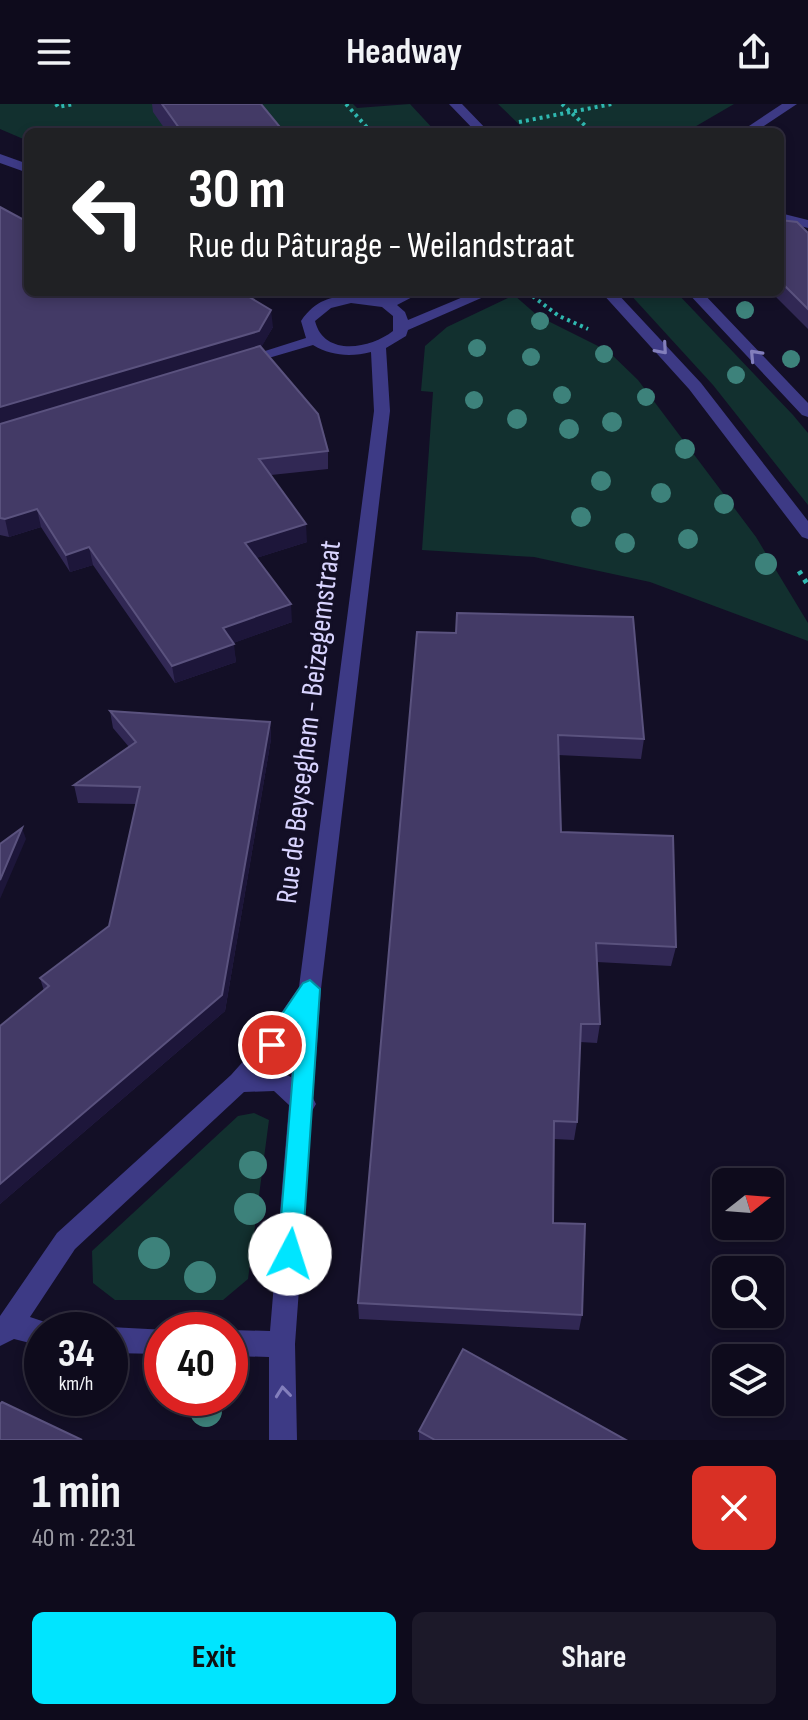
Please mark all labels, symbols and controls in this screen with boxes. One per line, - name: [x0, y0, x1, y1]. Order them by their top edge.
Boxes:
- icon: menu: [32, 30, 76, 74]
- icon: share: [732, 30, 776, 74]
- text: Headway: [346, 31, 462, 74]
- text: 30 m: [188, 157, 286, 224]
- icon: left: [56, 160, 160, 264]
- text: Rue du Pâturage - Weilandstraat: [188, 225, 575, 268]
- one-way arrow: [652, 339, 667, 354]
- one-way arrow: [750, 349, 764, 364]
- street label: Rue de Beyseghem - Beizegemstraat: [269, 538, 349, 906]
- pin: [238, 1011, 306, 1079]
- icon: arrive: [250, 1023, 294, 1067]
- north arrow: [712, 1168, 784, 1240]
- map controls: [712, 1168, 784, 1416]
- position arrow: [248, 1212, 332, 1296]
- button: search: [712, 1256, 784, 1328]
- speed limit sign: 40: [144, 1312, 248, 1416]
- text: 34: [58, 1330, 94, 1378]
- button: layers: [712, 1344, 784, 1416]
- text: km/h: [59, 1372, 93, 1396]
- one-way arrow: [274, 1385, 291, 1398]
- text: 1 min: [32, 1464, 121, 1521]
- button: close: [692, 1466, 776, 1550]
- text: 40 m · 22:31: [32, 1523, 135, 1554]
- button: Exit: [32, 1612, 396, 1704]
- button: Share: [412, 1612, 776, 1704]

